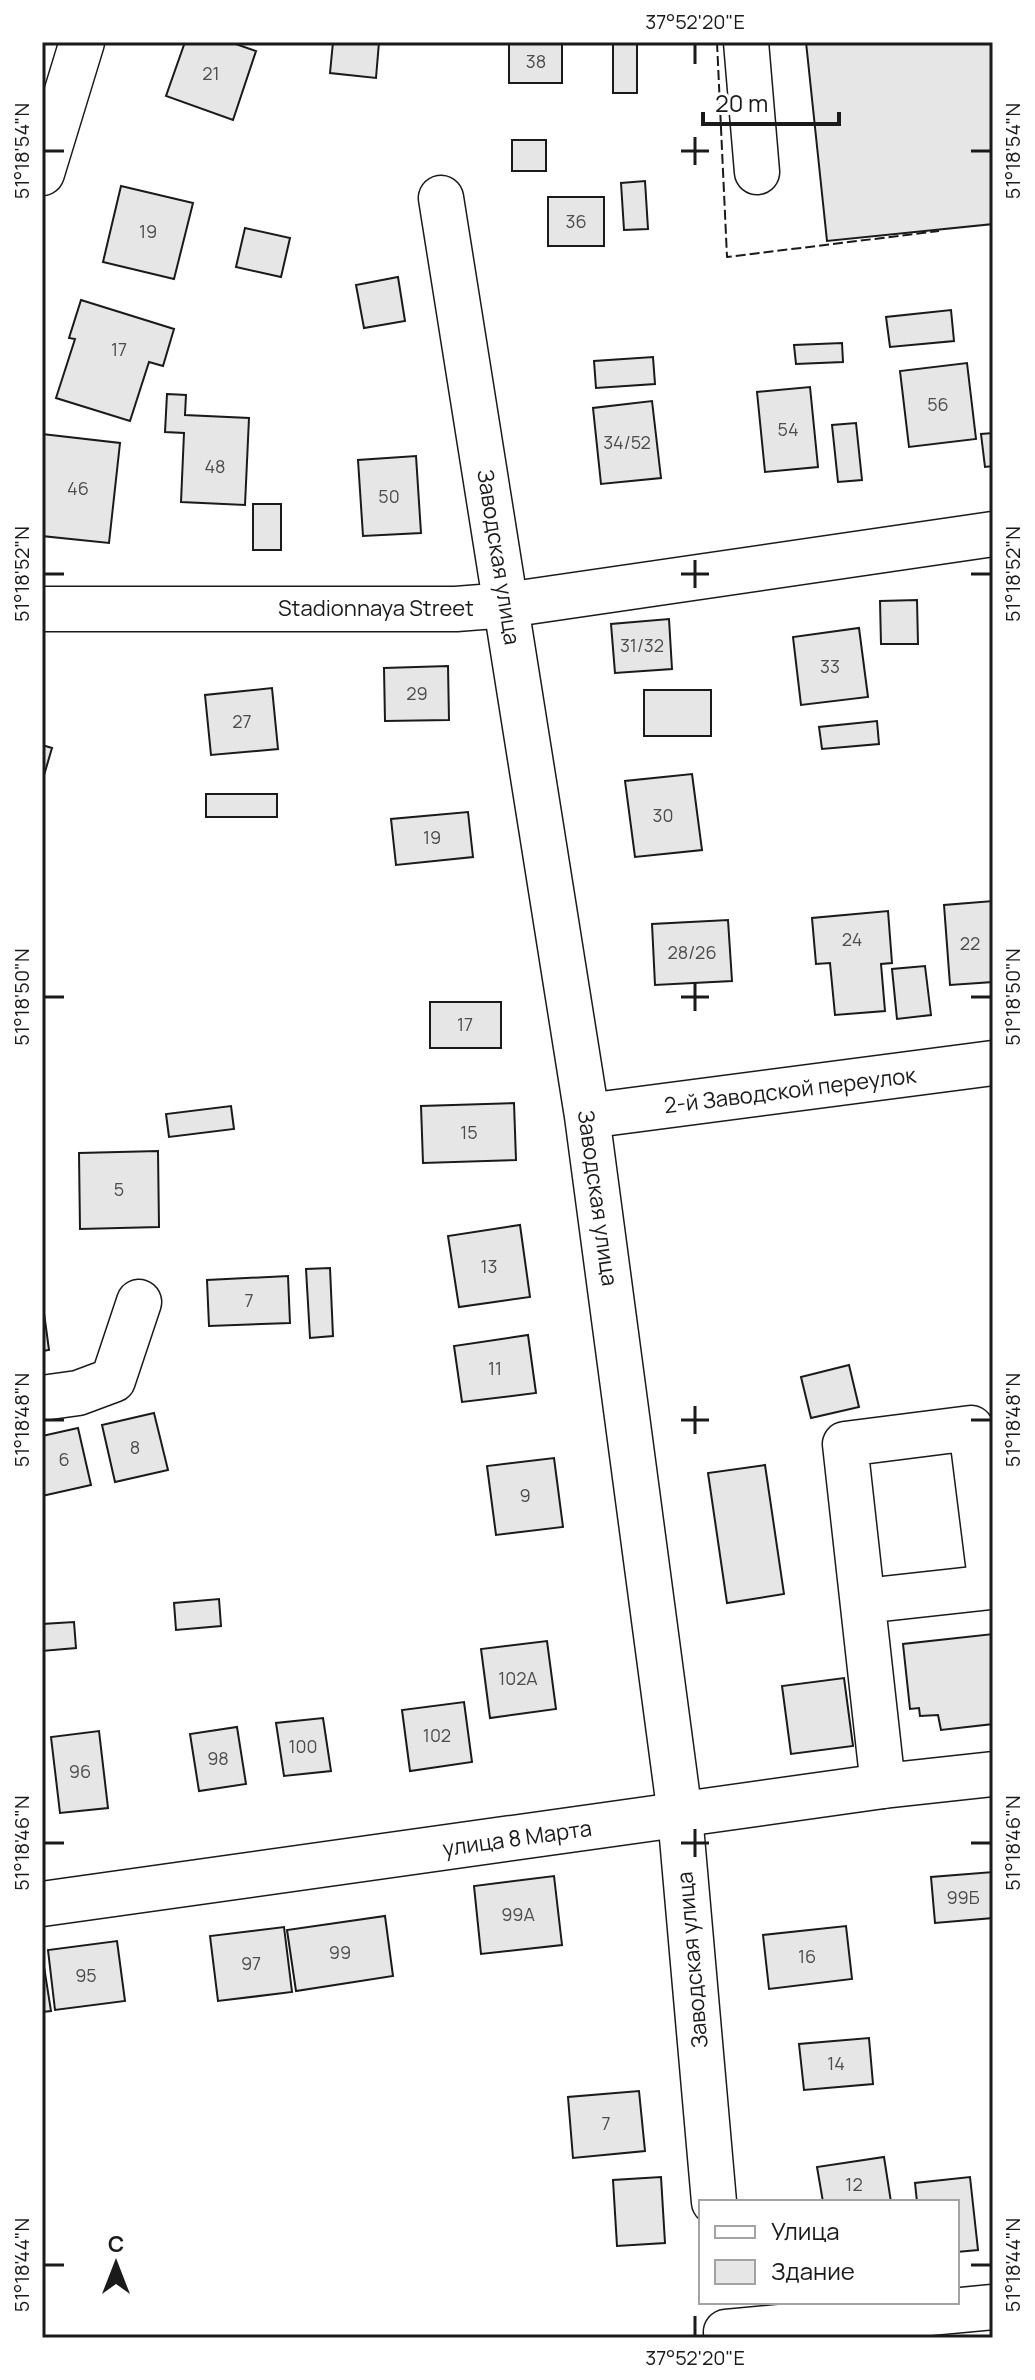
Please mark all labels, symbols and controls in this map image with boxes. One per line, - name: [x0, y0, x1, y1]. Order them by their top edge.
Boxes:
- text: 37°52'20"E: [645, 8, 745, 35]
- house number: 38: [526, 49, 546, 73]
- house number: 21: [202, 61, 220, 85]
- scale bar: [703, 76, 839, 126]
- text: 20 m: [715, 86, 768, 119]
- text: 51°18'54"N: [8, 103, 35, 199]
- text: 51°18'54"N: [999, 103, 1026, 199]
- house number: 36: [565, 209, 587, 233]
- house number: 19: [139, 219, 157, 243]
- house number: 17: [111, 337, 127, 361]
- house number: 56: [927, 392, 949, 416]
- house number: 54: [777, 417, 799, 441]
- house number: 34/52: [603, 430, 651, 454]
- house number: 48: [204, 454, 226, 478]
- street label: Заводская улица: [470, 467, 528, 647]
- house number: 46: [67, 476, 89, 500]
- house number: 50: [378, 484, 400, 508]
- text: 51°18'52"N: [8, 526, 35, 622]
- text: 51°18'52"N: [999, 526, 1026, 622]
- street label: Stadionnaya Street: [278, 593, 474, 623]
- house number: 31/32: [620, 633, 664, 657]
- house number: 33: [820, 654, 840, 678]
- house number: 29: [406, 681, 428, 705]
- house number: 27: [232, 709, 252, 733]
- house number: 30: [653, 803, 673, 827]
- house number: 19: [423, 825, 441, 849]
- house number: 24: [842, 927, 862, 951]
- house number: 22: [960, 931, 980, 955]
- house number: 28/26: [667, 940, 717, 964]
- text: 51°18'50"N: [8, 948, 35, 1046]
- text: 51°18'50"N: [999, 948, 1026, 1046]
- house number: 17: [457, 1012, 473, 1036]
- street label: 2-й Заводской переулок: [662, 1060, 919, 1120]
- street label: Заводская улица: [571, 1108, 625, 1288]
- house number: 15: [460, 1120, 478, 1144]
- house number: 5: [114, 1177, 124, 1201]
- house number: 13: [481, 1254, 497, 1278]
- house number: 7: [244, 1288, 254, 1312]
- house number: 11: [488, 1356, 502, 1380]
- text: 51°18'48"N: [8, 1373, 35, 1467]
- text: 51°18'48"N: [999, 1373, 1026, 1467]
- house number: 8: [130, 1435, 140, 1459]
- house number: 6: [58, 1447, 70, 1471]
- house number: 9: [519, 1483, 531, 1507]
- house number: 102А: [498, 1666, 538, 1690]
- house number: 102: [423, 1723, 451, 1747]
- house number: 100: [289, 1734, 317, 1758]
- house number: 98: [207, 1746, 229, 1770]
- house number: 96: [69, 1759, 91, 1783]
- text: 51°18'46"N: [8, 1795, 35, 1891]
- text: 51°18'46"N: [999, 1795, 1026, 1891]
- street label: улица 8 Марта: [440, 1813, 594, 1863]
- street label: Заводская улица: [669, 1870, 715, 2050]
- house number: 99Б: [946, 1885, 980, 1909]
- house number: 99А: [501, 1902, 535, 1926]
- house number: 99: [329, 1940, 351, 1964]
- house number: 16: [798, 1944, 816, 1968]
- house number: 97: [241, 1951, 261, 1975]
- house number: 95: [75, 1963, 97, 1987]
- house number: 14: [827, 2051, 845, 2075]
- house number: 7: [601, 2111, 611, 2135]
- house number: 12: [845, 2172, 863, 2196]
- legend: [699, 2200, 959, 2304]
- text: Улица: [771, 2214, 840, 2247]
- text: 51°18'44"N: [8, 2218, 35, 2312]
- text: 51°18'44"N: [999, 2218, 1026, 2312]
- north arrow: [76, 2224, 156, 2304]
- text: С: [108, 2229, 124, 2259]
- text: Здание: [771, 2254, 855, 2287]
- text: 37°52'20"E: [645, 2344, 745, 2371]

